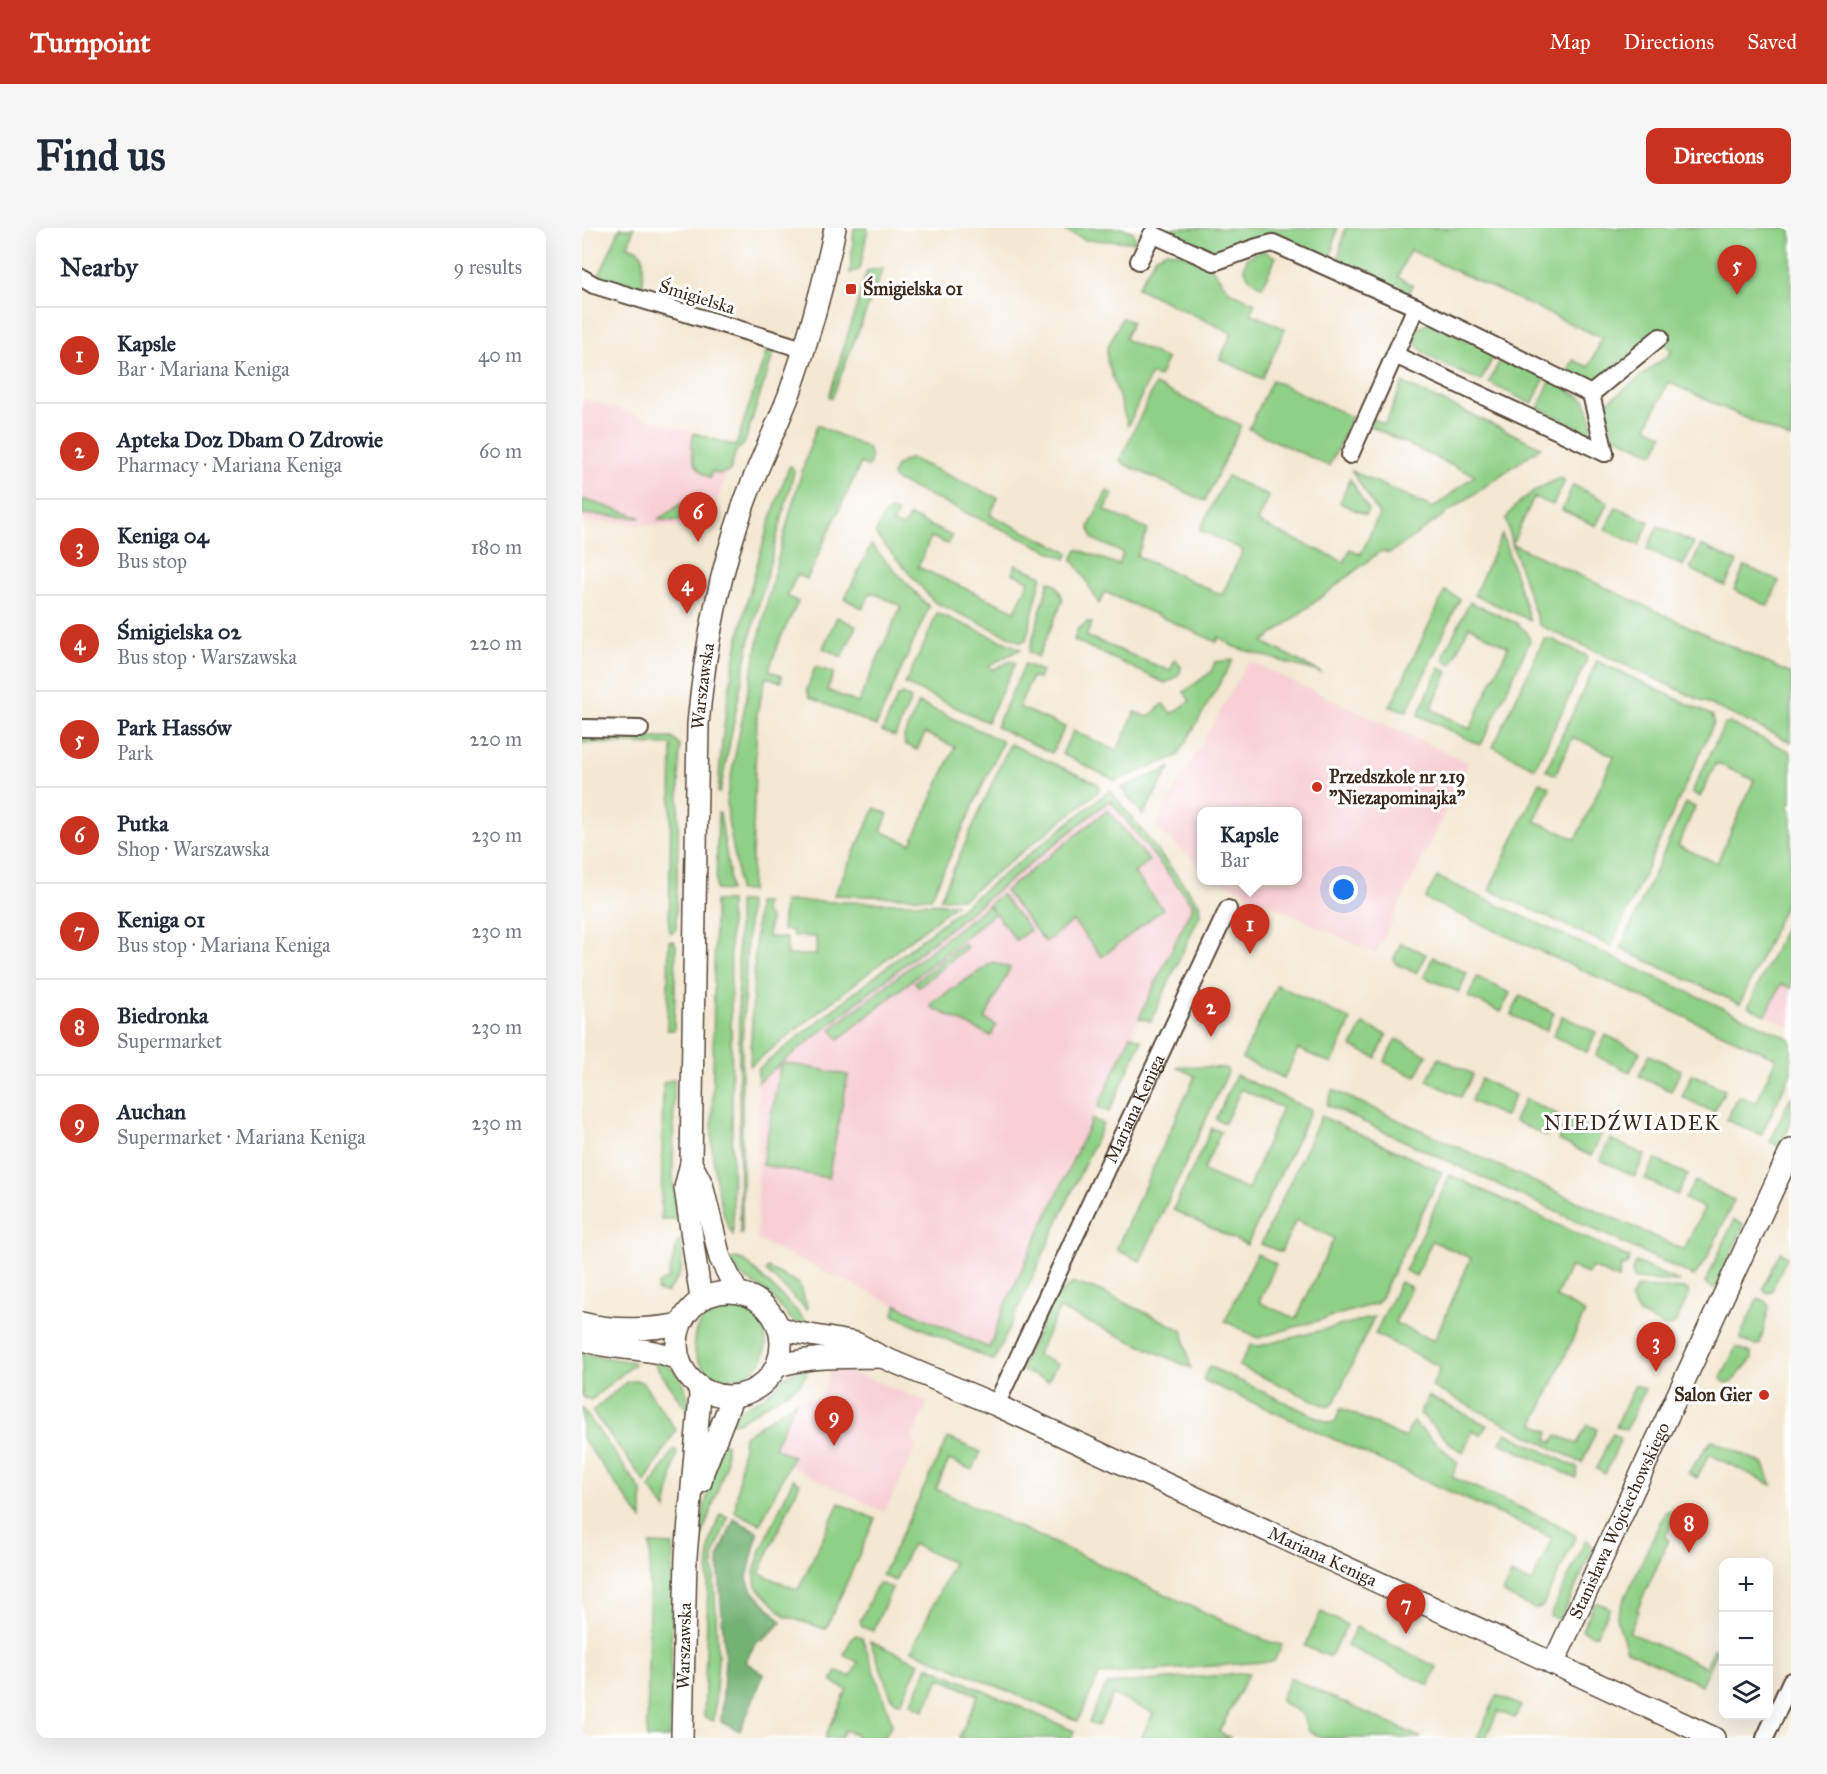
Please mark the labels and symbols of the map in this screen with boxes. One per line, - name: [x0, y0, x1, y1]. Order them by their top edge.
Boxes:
- pin: 5: [1718, 245, 1756, 295]
- street label: Śmigielska: [656, 273, 739, 320]
- place label: Śmigielska 01: [863, 275, 963, 301]
- marker: Śmigielska 01: [844, 282, 858, 296]
- pin: 6: [678, 492, 718, 542]
- pin: 4: [668, 564, 706, 614]
- street label: Warszawska: [687, 641, 719, 731]
- place label: Przedszkole nr 219 "Niezapominajka": [1329, 766, 1466, 810]
- marker: Przedszkole nr 219 "Niezapominajka": [1310, 780, 1324, 794]
- your location: [1329, 875, 1358, 904]
- pin: 1: [1230, 904, 1270, 954]
- pin: 2: [1192, 988, 1230, 1037]
- street label: Mariana Keniga: [1100, 1051, 1170, 1167]
- district label: NIEDŹWIADEK: [1543, 1109, 1721, 1136]
- pin: 3: [1636, 1322, 1676, 1372]
- place label: Salon Gier: [1674, 1384, 1753, 1406]
- marker: Salon Gier: [1757, 1388, 1771, 1402]
- pin: 9: [814, 1396, 854, 1446]
- street label: Stanisława Wojciechowskiego: [1564, 1419, 1674, 1623]
- pin: 8: [1670, 1504, 1708, 1553]
- street label: Mariana Keniga: [1265, 1522, 1381, 1591]
- pin: 7: [1386, 1584, 1426, 1634]
- street label: Warszawska: [672, 1602, 696, 1690]

